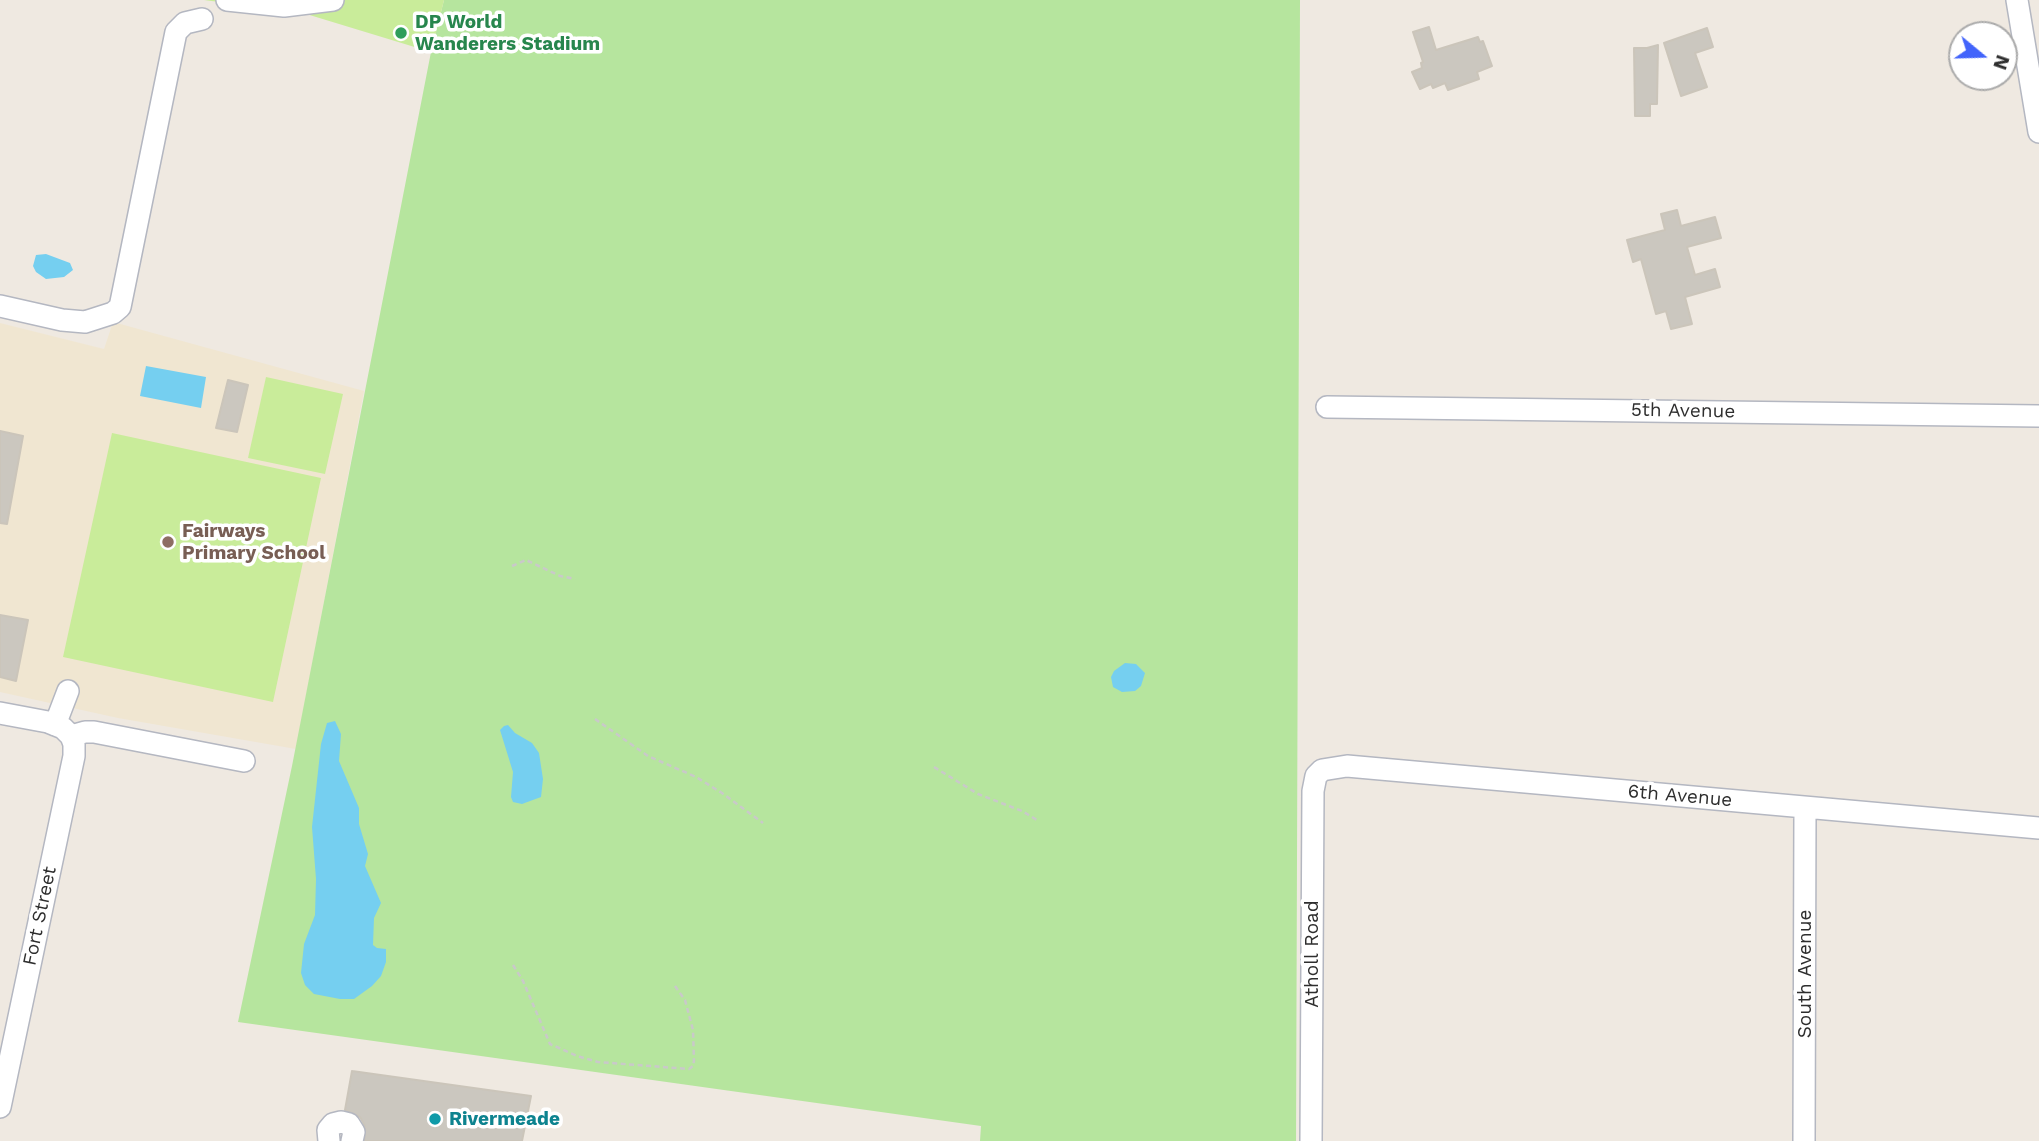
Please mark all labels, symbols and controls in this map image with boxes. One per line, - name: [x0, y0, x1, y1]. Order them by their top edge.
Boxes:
- place label: DP World Wanderers Stadium: [415, 11, 600, 55]
- north arrow: [1948, 21, 2018, 91]
- marker: DP World Wanderers Stadium: [393, 25, 409, 41]
- text: N: [1988, 52, 2015, 73]
- street label: 5th Avenue: [1631, 399, 1735, 423]
- place label: Fairways Primary School: [182, 520, 325, 564]
- marker: Fairways Primary School: [160, 534, 176, 550]
- street label: 6th Avenue: [1627, 780, 1733, 812]
- street label: Fort Street: [18, 864, 62, 968]
- street label: Atholl Road: [1301, 900, 1323, 1008]
- street label: South Avenue: [1794, 910, 1816, 1038]
- place label: Rivermeade: [449, 1108, 560, 1130]
- marker: Rivermeade: [427, 1111, 443, 1127]

